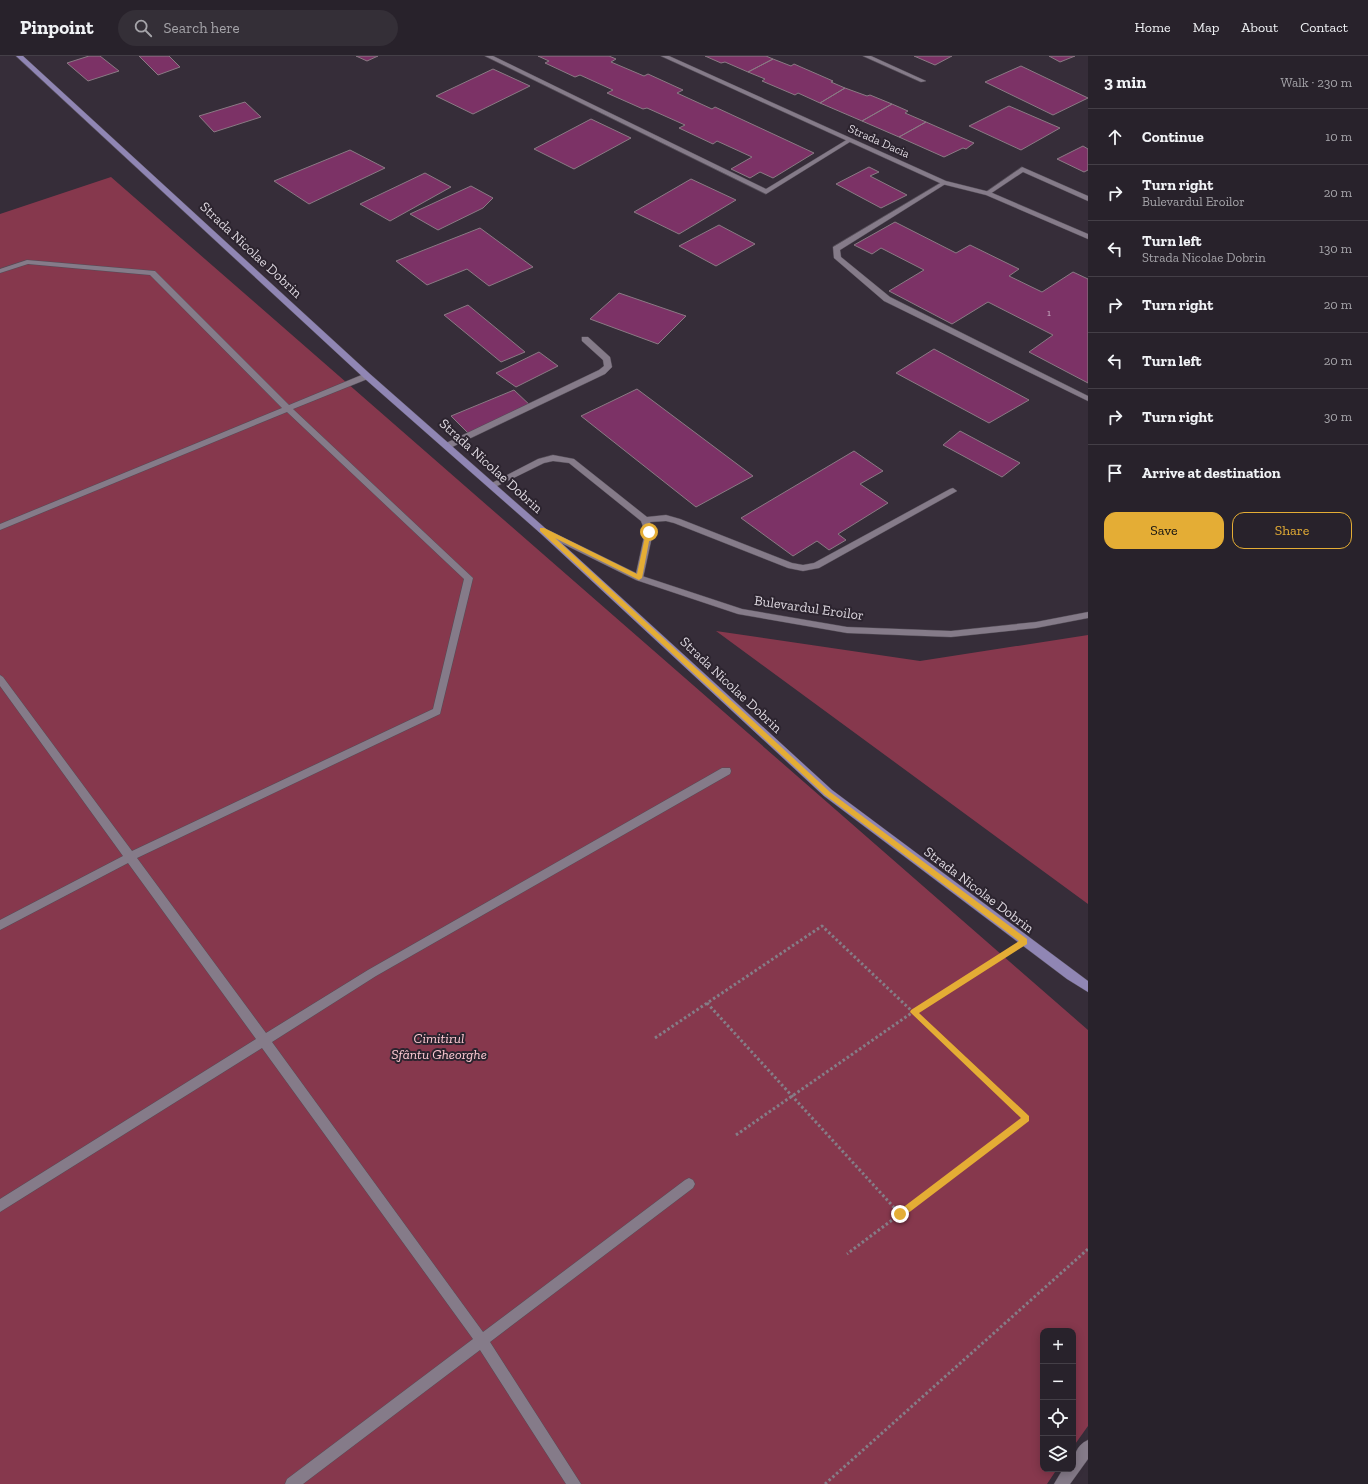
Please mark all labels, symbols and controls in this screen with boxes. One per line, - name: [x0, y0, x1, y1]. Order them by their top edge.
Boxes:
- search box: [118, 10, 398, 46]
- text: Pinpoint: [20, 16, 94, 39]
- icon: search: [132, 17, 154, 39]
- text: Search here: [164, 19, 240, 37]
- text: Home: [1135, 19, 1171, 36]
- text: Map: [1193, 19, 1219, 36]
- text: About: [1241, 19, 1278, 36]
- text: Contact: [1300, 19, 1348, 36]
- text: 3 min: [1104, 72, 1146, 92]
- text: Walk · 230 m: [1280, 75, 1352, 90]
- street label: Strada Dacia: [846, 121, 912, 161]
- icon: ahead: [1104, 126, 1126, 148]
- text: Continue: [1142, 128, 1204, 146]
- text: 10 m: [1325, 129, 1352, 144]
- text: Turn right: [1142, 176, 1213, 194]
- icon: right: [1104, 182, 1126, 204]
- text: 20 m: [1324, 185, 1352, 200]
- text: Bulevardul Eroilor: [1142, 194, 1245, 209]
- street label: Strada Nicolae Dobrin: [196, 198, 306, 302]
- text: Turn left: [1142, 232, 1202, 250]
- icon: left: [1104, 238, 1126, 260]
- text: 130 m: [1319, 241, 1352, 256]
- text: Strada Nicolae Dobrin: [1142, 250, 1266, 265]
- icon: right: [1104, 294, 1126, 316]
- text: Turn right: [1142, 296, 1213, 314]
- text: 20 m: [1324, 297, 1352, 312]
- house number: 1: [1047, 307, 1051, 319]
- icon: left: [1104, 350, 1126, 372]
- text: Turn left: [1142, 352, 1202, 370]
- text: 20 m: [1324, 353, 1352, 368]
- icon: right: [1104, 406, 1126, 428]
- text: Turn right: [1142, 408, 1213, 426]
- text: 30 m: [1324, 409, 1352, 424]
- street label: Strada Nicolae Dobrin: [436, 415, 546, 517]
- icon: arrive: [1104, 462, 1126, 484]
- text: Arrive at destination: [1142, 464, 1281, 482]
- button: Save: [1104, 512, 1224, 549]
- button: Share: [1232, 512, 1352, 549]
- route start: [640, 523, 658, 541]
- street label: Bulevardul Eroilor: [753, 592, 865, 624]
- street label: Strada Nicolae Dobrin: [676, 633, 786, 737]
- street label: Strada Nicolae Dobrin: [921, 843, 1037, 937]
- park label: Cimitirul Sfântu Gheorghe: [391, 1030, 487, 1063]
- route end: [891, 1205, 909, 1223]
- map controls: [1040, 1328, 1076, 1472]
- button: +: [1040, 1328, 1076, 1364]
- button: −: [1040, 1364, 1076, 1400]
- button: locate: [1040, 1400, 1076, 1436]
- button: layers: [1040, 1436, 1076, 1472]

